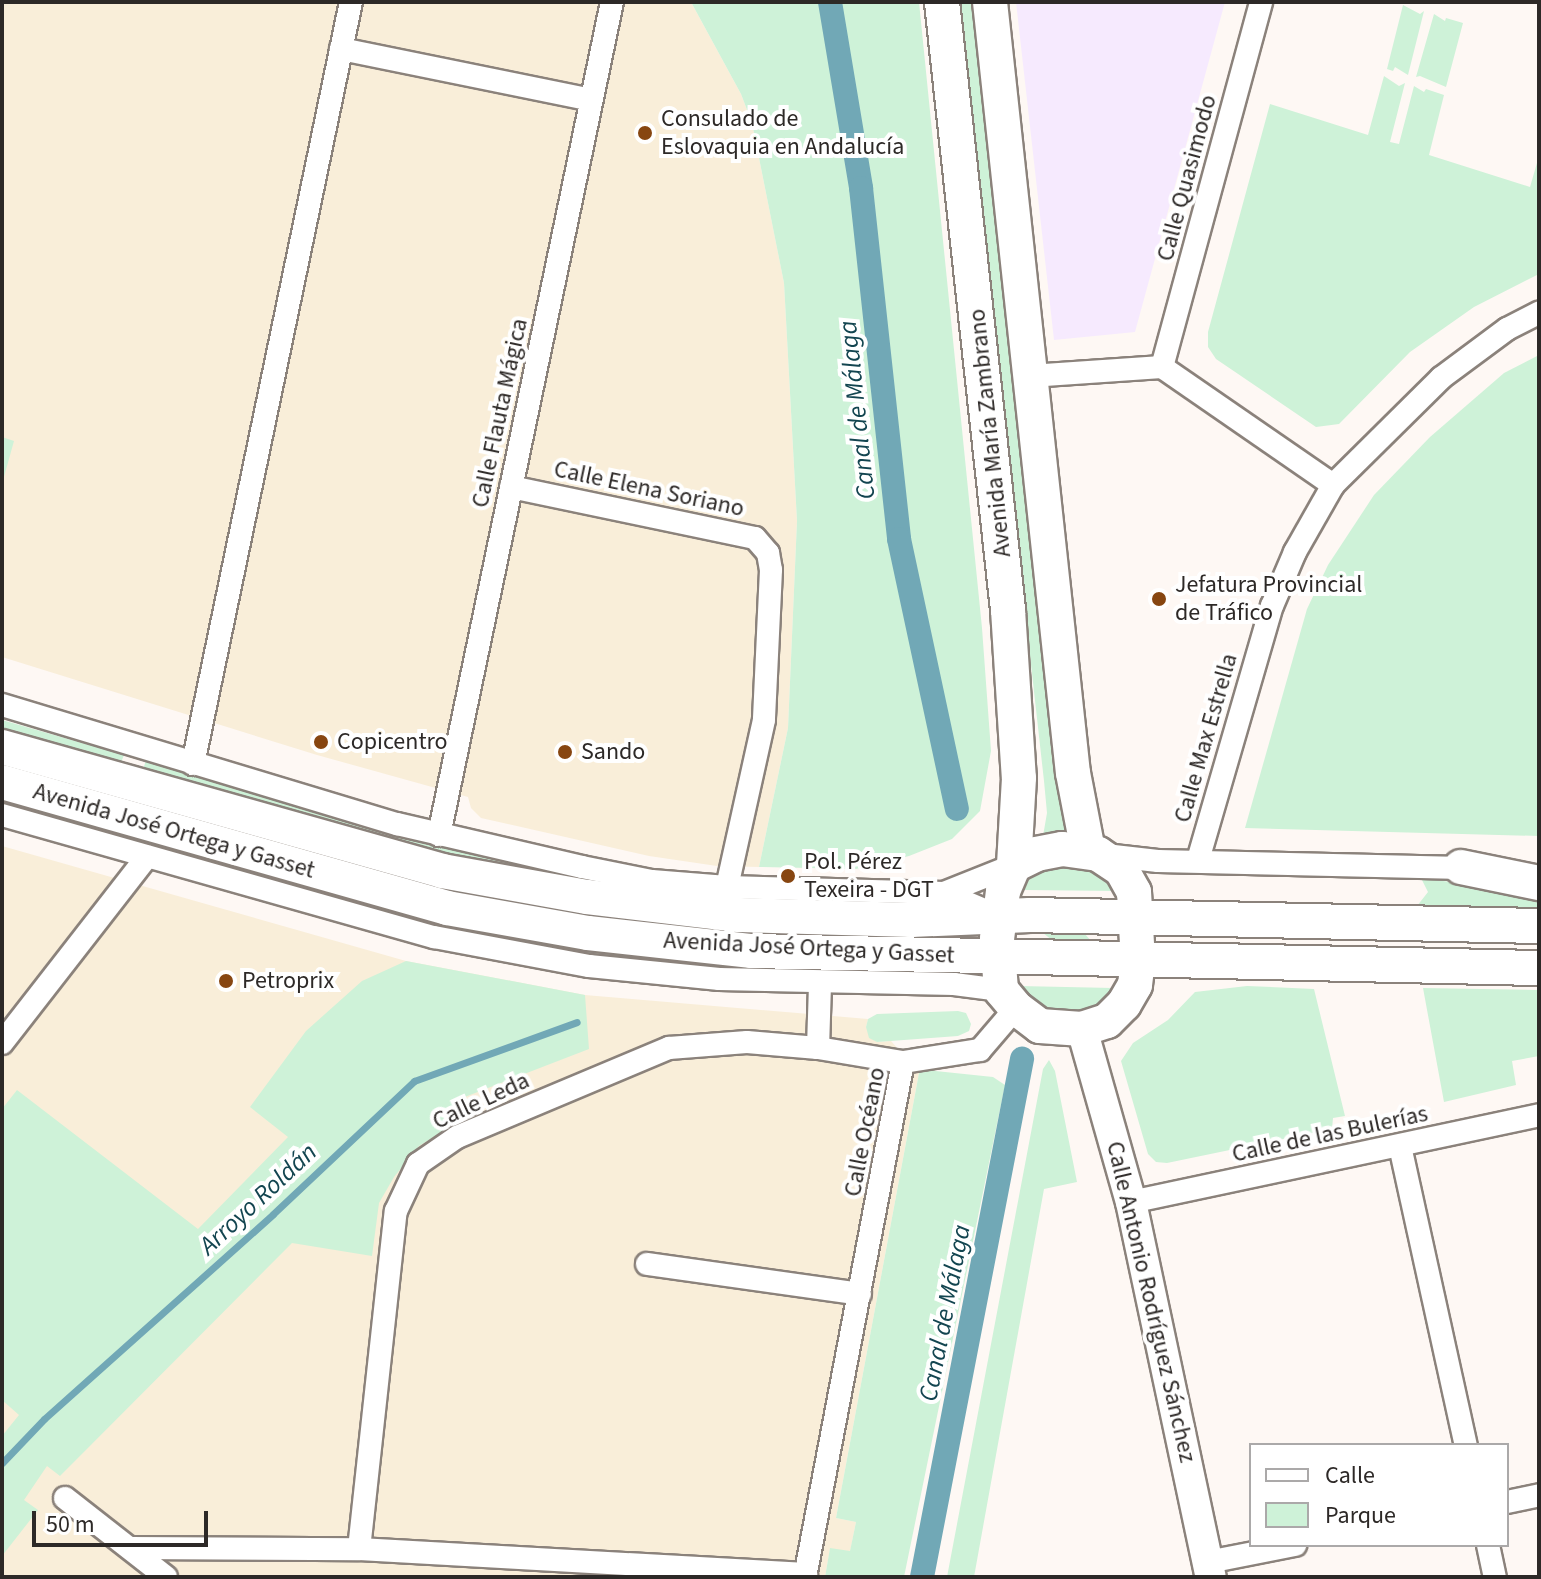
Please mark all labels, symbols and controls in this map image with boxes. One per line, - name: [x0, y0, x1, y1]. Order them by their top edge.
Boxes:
- street label: Calle Quasimodo: [1151, 92, 1223, 264]
- place label: Consulado de Eslovaquia en Andalucía: [661, 105, 904, 161]
- marker: Consulado de Eslovaquia en Andalucía: [636, 124, 654, 142]
- street label: Avenida María Zambrano: [963, 307, 1017, 559]
- street label: Calle Flauta Mágica: [466, 316, 534, 510]
- water label: Canal de Málaga: [832, 319, 882, 501]
- street label: Calle Elena Soriano: [551, 455, 747, 523]
- place label: Jefatura Provincial de Tráfico: [1175, 571, 1362, 627]
- marker: Jefatura Provincial de Tráfico: [1150, 590, 1168, 608]
- street label: Calle Max Estrella: [1168, 650, 1244, 826]
- place label: Copicentro: [337, 728, 448, 756]
- marker: Copicentro: [312, 733, 330, 751]
- place label: Sando: [581, 738, 645, 766]
- marker: Sando: [556, 743, 574, 761]
- street label: Avenida José Ortega y Gasset: [30, 777, 318, 885]
- place label: Pol. Pérez Texeira - DGT: [804, 848, 934, 904]
- marker: Pol. Pérez Texeira - DGT: [779, 867, 797, 885]
- street label: Avenida José Ortega y Gasset: [663, 926, 955, 970]
- place label: Petroprix: [242, 967, 334, 995]
- marker: Petroprix: [217, 972, 235, 990]
- street label: Calle Océano: [838, 1065, 892, 1199]
- street label: Calle Leda: [428, 1066, 534, 1136]
- street label: Calle de las Bulerías: [1229, 1099, 1431, 1169]
- water label: Arroyo Roldán: [193, 1137, 323, 1261]
- street label: Calle Antonio Rodríguez Sánchez: [1100, 1139, 1202, 1465]
- water label: Canal de Málaga: [913, 1222, 977, 1404]
- legend: [1249, 1443, 1509, 1547]
- text: Calle: [1325, 1458, 1375, 1493]
- scale bar: [36, 1495, 212, 1545]
- text: Parque: [1325, 1498, 1396, 1533]
- text: 50 m: [46, 1507, 95, 1542]

